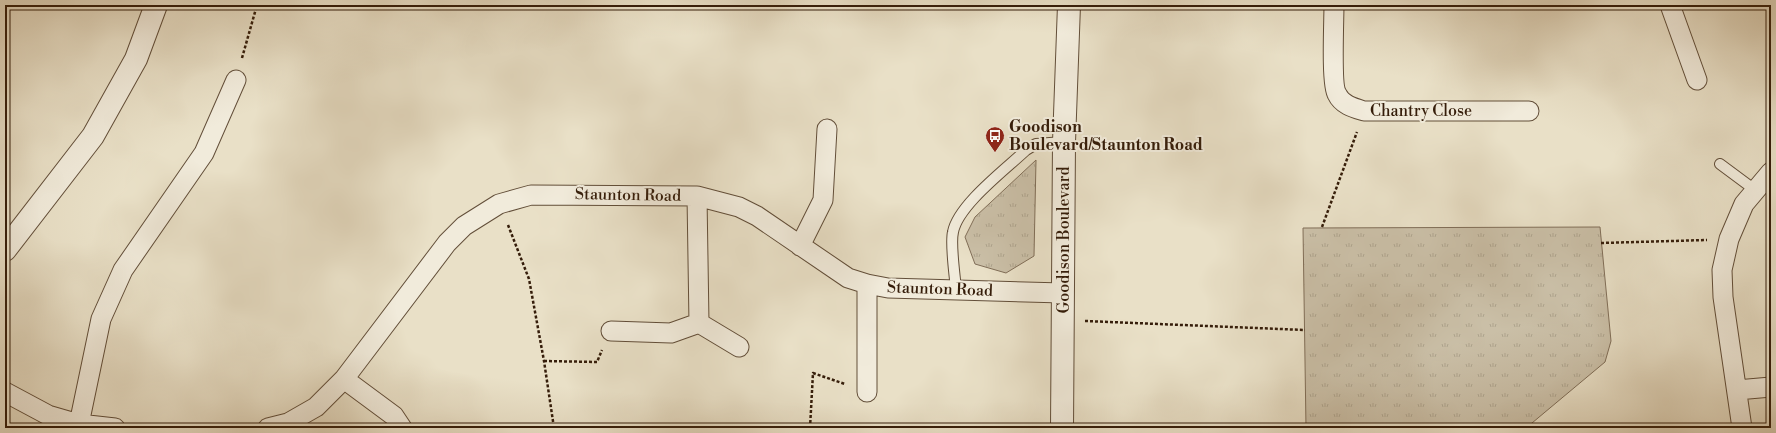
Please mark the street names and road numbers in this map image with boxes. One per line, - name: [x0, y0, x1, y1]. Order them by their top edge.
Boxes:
- street label: Chantry Close: [1370, 101, 1472, 121]
- street label: Goodison Boulevard: [1054, 167, 1074, 313]
- street label: Staunton Road: [575, 184, 681, 206]
- street label: Staunton Road: [887, 277, 993, 301]

